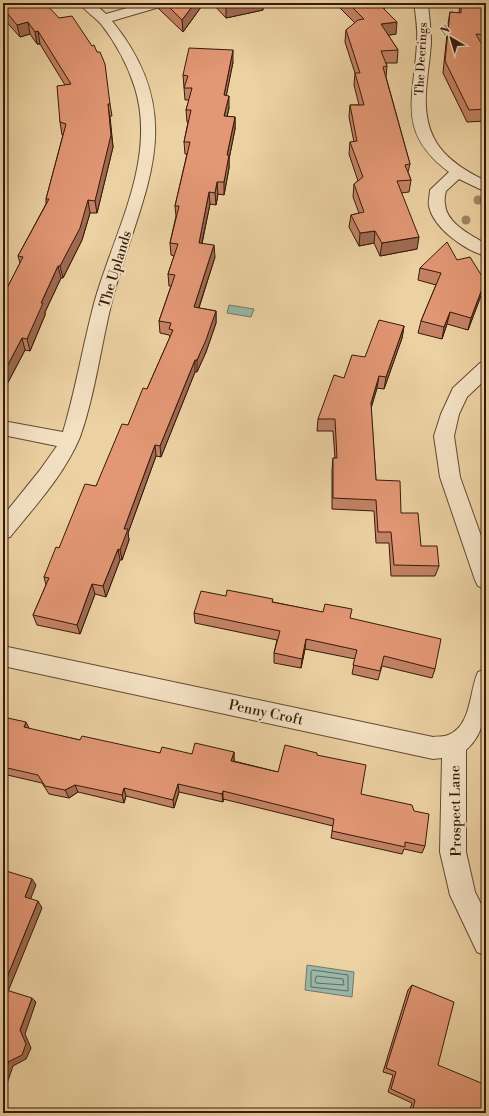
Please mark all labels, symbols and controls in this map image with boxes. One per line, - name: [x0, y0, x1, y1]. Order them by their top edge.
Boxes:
- north arrow: [431, 18, 471, 58]
- street label: The Deerings: [412, 22, 431, 96]
- text: N: [438, 23, 453, 39]
- street label: The Uplands: [96, 229, 136, 310]
- street label: Penny Croft: [227, 696, 305, 730]
- street label: Prospect Lane: [446, 765, 466, 857]

